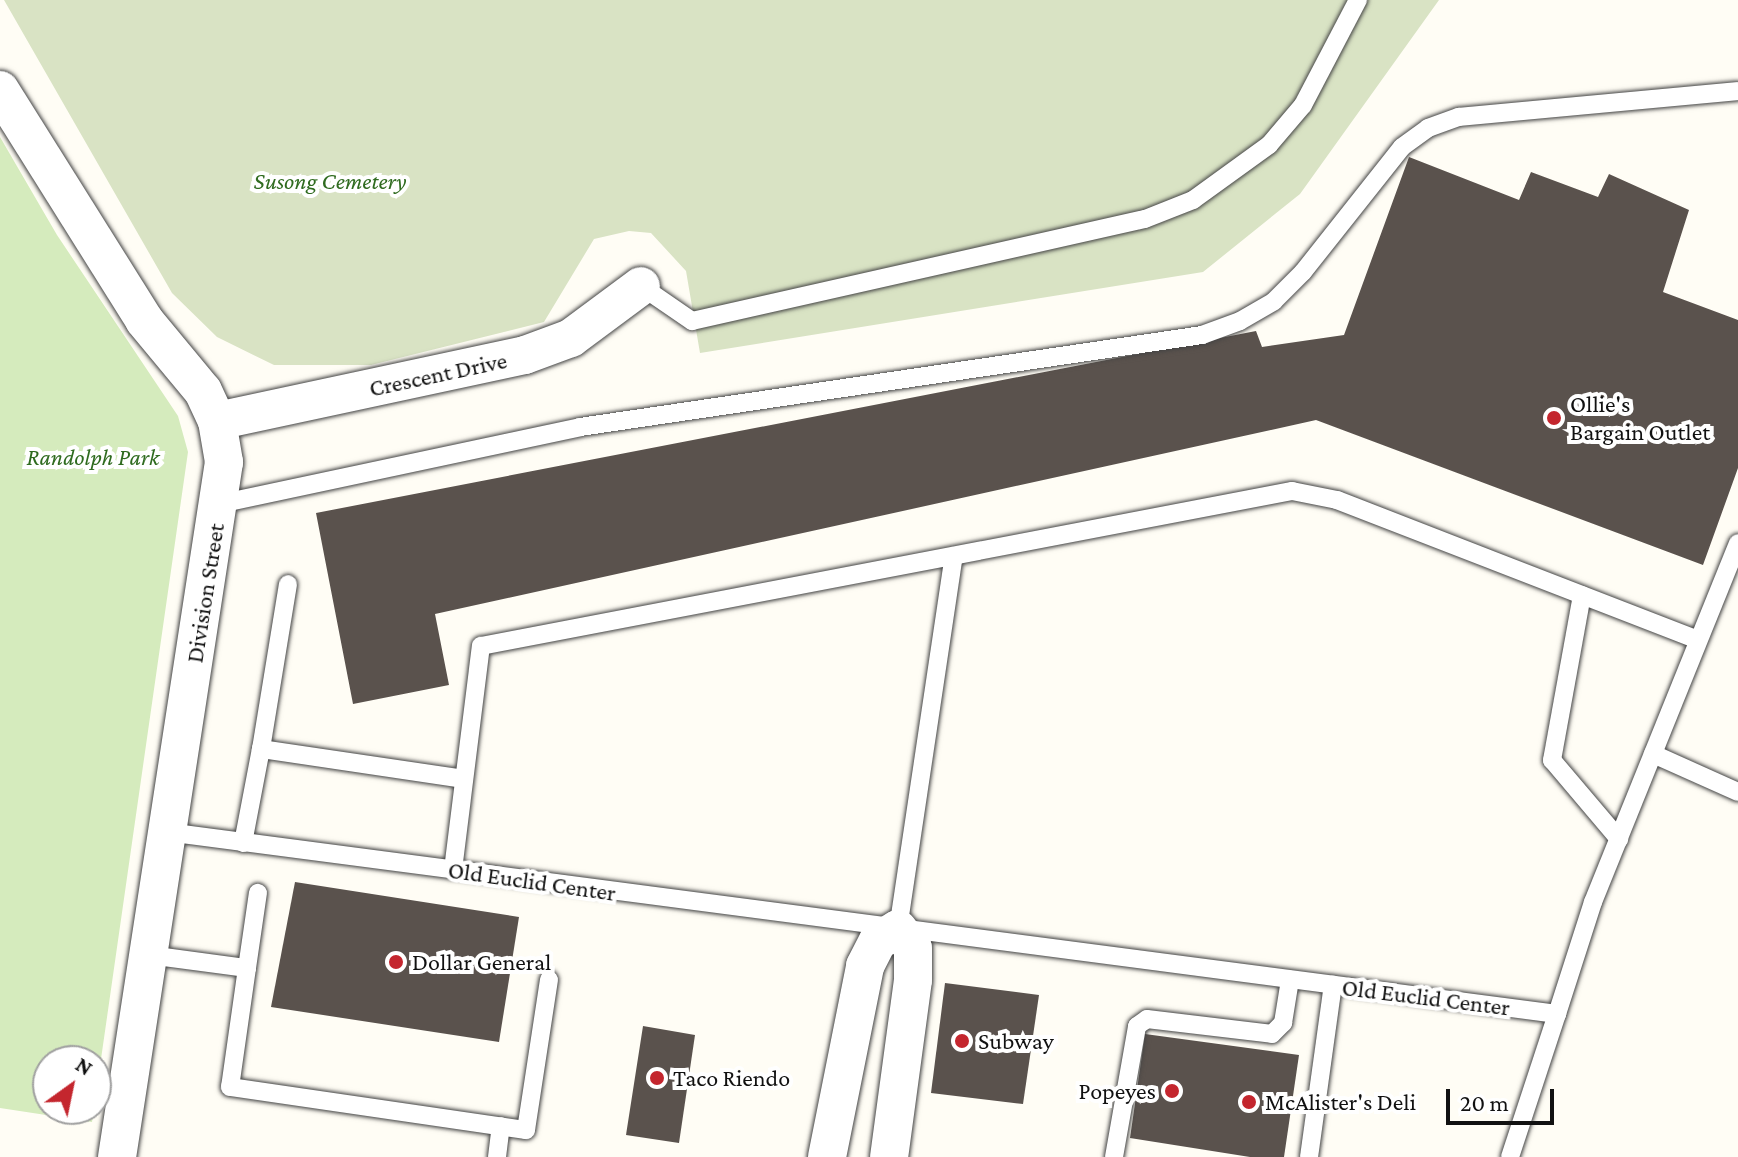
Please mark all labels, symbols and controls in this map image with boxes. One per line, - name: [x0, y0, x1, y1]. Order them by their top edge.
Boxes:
- park label: Susong Cemetery: [254, 167, 406, 195]
- street label: Crescent Drive: [367, 345, 509, 403]
- place label: Ollie's Bargain Outlet: [1570, 390, 1710, 446]
- marker: Ollie's Bargain Outlet: [1545, 409, 1563, 427]
- park label: Randolph Park: [27, 443, 159, 471]
- street label: Division Street: [180, 521, 230, 665]
- street label: Old Euclid Center: [446, 855, 618, 907]
- place label: Dollar General: [412, 948, 551, 976]
- marker: Dollar General: [387, 953, 405, 971]
- street label: Old Euclid Center: [1340, 972, 1512, 1022]
- place label: Subway: [978, 1027, 1054, 1055]
- marker: Subway: [953, 1032, 971, 1050]
- north arrow: [32, 1045, 112, 1125]
- text: N: [71, 1052, 97, 1081]
- place label: Taco Riendo: [673, 1064, 790, 1092]
- marker: Taco Riendo: [648, 1069, 666, 1087]
- scale bar: [1450, 1073, 1558, 1123]
- place label: Popeyes: [1079, 1077, 1156, 1105]
- marker: Popeyes: [1163, 1082, 1181, 1100]
- place label: McAlister's Deli: [1265, 1088, 1416, 1116]
- text: 20 m: [1460, 1089, 1509, 1116]
- marker: McAlister's Deli: [1240, 1093, 1258, 1111]

